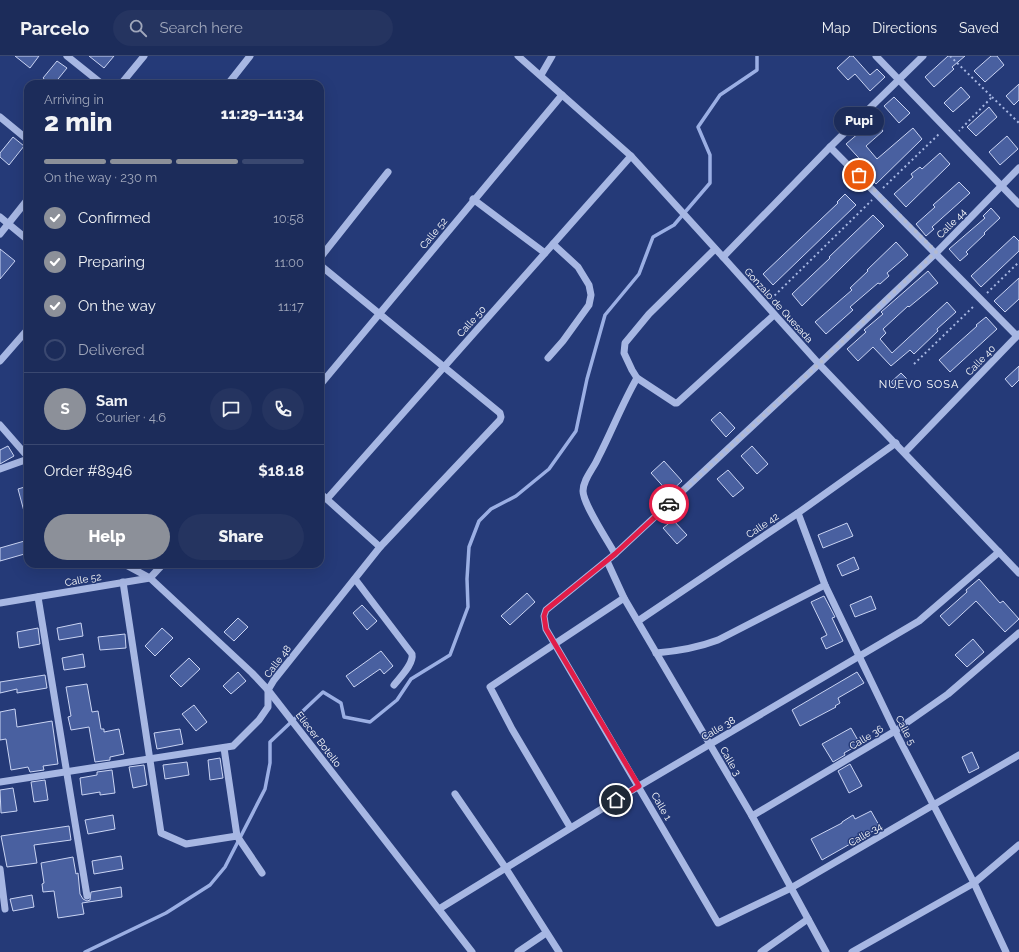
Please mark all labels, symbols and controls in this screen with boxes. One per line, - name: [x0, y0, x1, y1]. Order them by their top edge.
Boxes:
- search box: [113, 10, 393, 46]
- text: Parcelo: [20, 17, 89, 39]
- icon: search: [127, 17, 149, 39]
- text: Search here: [159, 19, 243, 37]
- text: Map: [822, 20, 850, 36]
- text: Directions: [872, 20, 937, 36]
- text: Saved: [959, 20, 999, 36]
- text: Arriving in: [44, 92, 104, 107]
- text: 11:29–11:34: [221, 105, 304, 123]
- text: 2 min: [44, 107, 112, 137]
- callout: Pupi: [834, 107, 884, 135]
- text: Pupi: [845, 113, 873, 128]
- pin: [842, 158, 876, 192]
- icon: bag: [848, 164, 870, 186]
- text: On the way · 230 m: [44, 170, 157, 185]
- street label: Calle 44: [934, 206, 969, 240]
- icon: check: [44, 207, 66, 229]
- text: Confirmed: [78, 209, 151, 227]
- text: 10:58: [273, 211, 304, 226]
- street label: Calle 52: [418, 216, 449, 251]
- icon: check: [44, 251, 66, 273]
- text: Preparing: [78, 253, 145, 271]
- text: 11:00: [275, 255, 304, 270]
- street label: Gonzalo de Quesada: [742, 266, 815, 345]
- icon: check: [44, 295, 66, 317]
- text: On the way: [78, 297, 156, 315]
- text: 11:17: [278, 299, 304, 314]
- street label: Calle 50: [455, 304, 488, 339]
- text: Delivered: [78, 341, 145, 359]
- street label: Calle 40: [963, 343, 997, 378]
- district label: NUEVO SOSA: [879, 378, 959, 391]
- button: chat: [210, 388, 252, 430]
- button: phone: [262, 388, 304, 430]
- text: Sam: [96, 392, 128, 410]
- text: S: [60, 400, 70, 418]
- text: Courier · 4.6: [96, 410, 166, 425]
- text: Order #8946: [44, 462, 132, 480]
- text: $18.18: [258, 462, 304, 480]
- courier: [649, 484, 689, 524]
- icon: car: [658, 493, 680, 515]
- street label: Calle 42: [744, 511, 781, 540]
- button: Help: [44, 514, 170, 560]
- button: Share: [178, 514, 304, 560]
- street label: Calle 52: [64, 571, 102, 588]
- street label: Calle 48: [262, 643, 293, 680]
- street label: Eliecer Botello: [294, 709, 344, 769]
- street label: Calle 38: [699, 714, 737, 743]
- street label: Calle 5: [893, 714, 918, 747]
- street label: Calle 36: [847, 723, 885, 752]
- street label: Calle 3: [718, 745, 743, 778]
- pin: [599, 783, 633, 817]
- icon: home: [605, 789, 627, 811]
- street label: Calle 1: [649, 790, 674, 823]
- street label: Calle 34: [846, 820, 884, 848]

